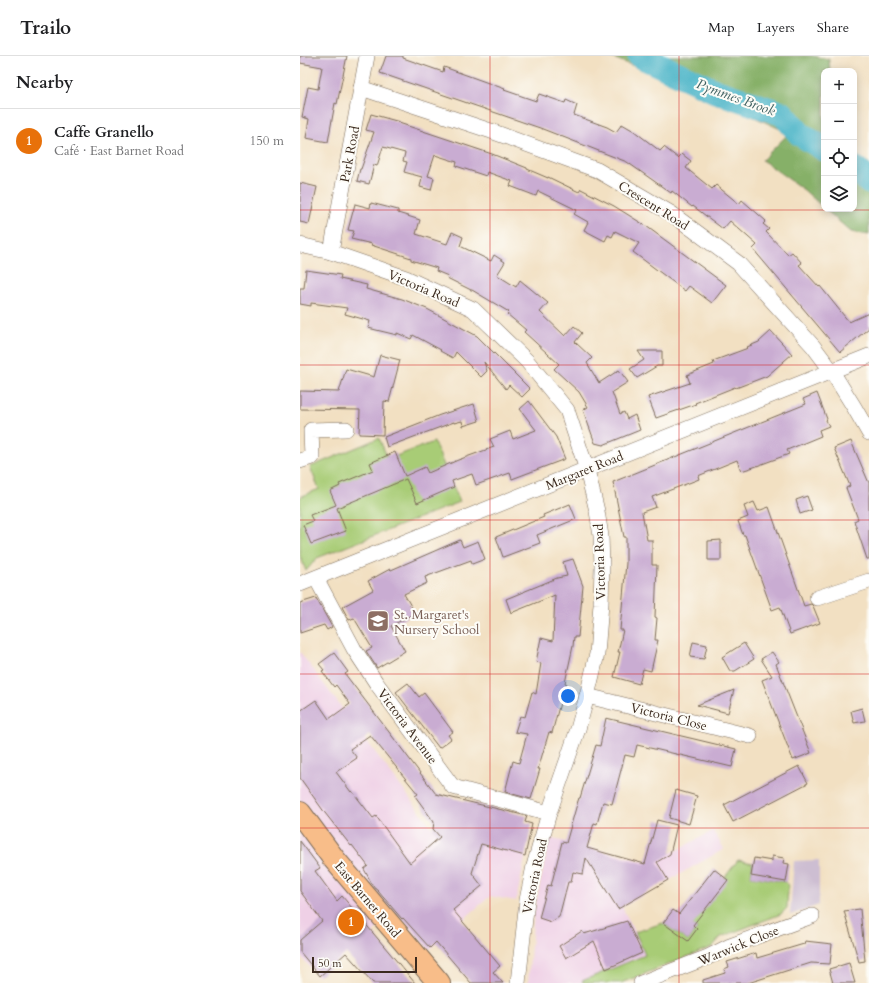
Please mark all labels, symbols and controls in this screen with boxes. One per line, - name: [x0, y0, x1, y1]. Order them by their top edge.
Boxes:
- text: Trailo: [20, 15, 71, 41]
- text: Map: [708, 18, 735, 37]
- text: Layers: [757, 18, 795, 37]
- text: Share: [817, 18, 849, 37]
- map controls: [821, 68, 857, 212]
- button: +: [821, 68, 857, 104]
- text: Nearby: [16, 71, 73, 94]
- water label: Pymmes Brook: [694, 74, 778, 121]
- button: −: [821, 104, 857, 140]
- text: Caffe Granello: [54, 122, 154, 142]
- street label: Park Road: [336, 124, 364, 184]
- text: 1: [26, 132, 32, 150]
- text: 150 m: [250, 132, 284, 150]
- button: locate: [821, 140, 857, 176]
- text: Café · East Barnet Road: [54, 142, 184, 160]
- button: layers: [821, 176, 857, 212]
- street label: Crescent Road: [615, 177, 692, 235]
- street label: Victoria Road: [385, 266, 462, 312]
- street label: Margaret Road: [543, 447, 626, 495]
- street label: Victoria Road: [590, 523, 610, 600]
- place label: St. Margaret's Nursery School: [394, 606, 480, 639]
- school or university icon: St. Margaret's Nursery School: [365, 608, 391, 634]
- street label: Victoria Avenue: [373, 685, 442, 768]
- your location: [558, 686, 578, 706]
- street label: Victoria Close: [629, 699, 709, 735]
- street label: Victoria Road: [518, 837, 552, 915]
- street label: East Barnet Road: [330, 858, 404, 942]
- pin: 1: [338, 907, 364, 937]
- street label: Warwick Close: [694, 921, 782, 971]
- scale bar: [312, 955, 417, 974]
- text: 50 m: [318, 956, 342, 971]

